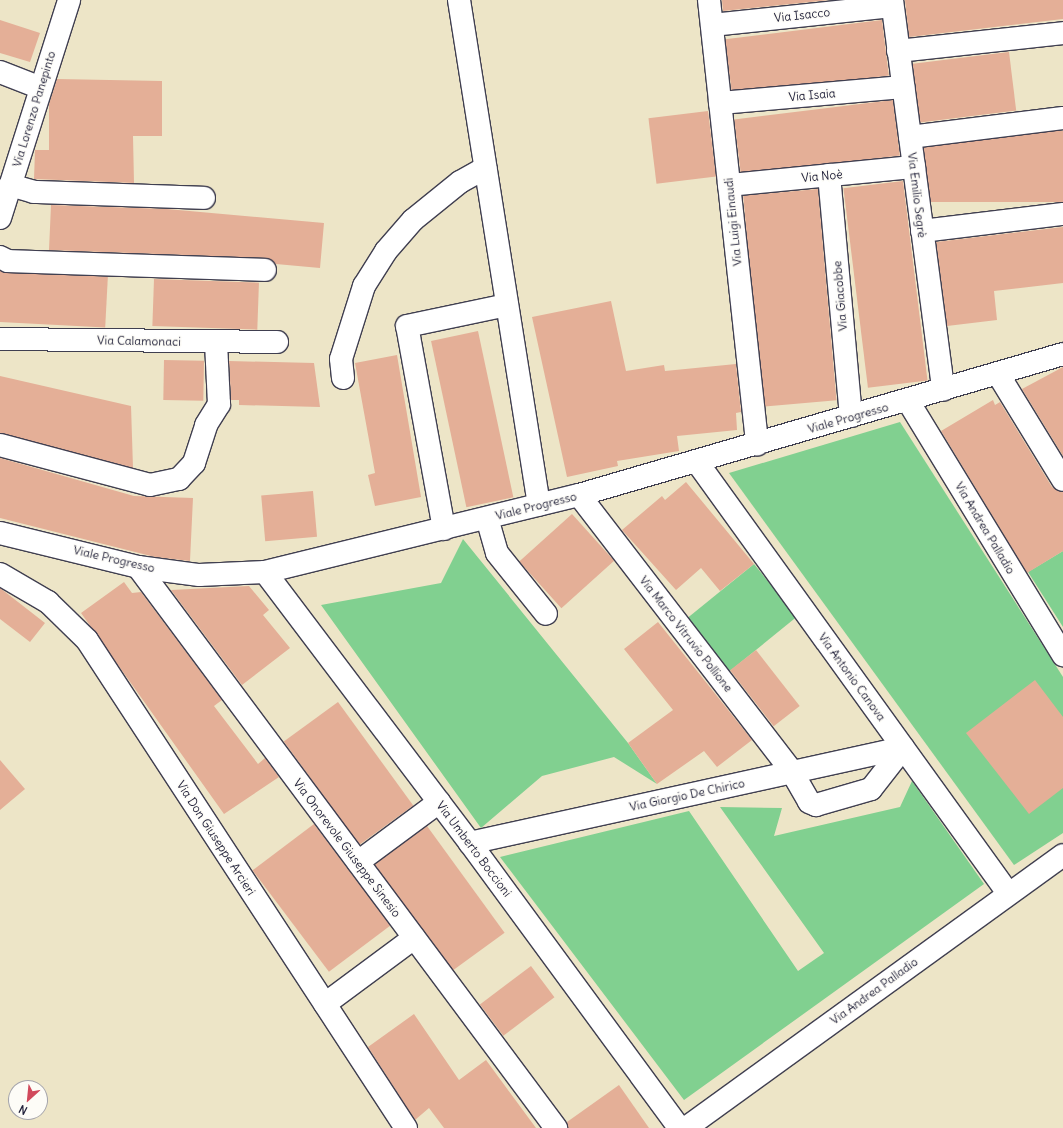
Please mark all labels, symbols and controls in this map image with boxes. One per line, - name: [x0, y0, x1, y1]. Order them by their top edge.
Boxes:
- street label: Via Isacco: [773, 5, 831, 25]
- street label: Via Lorenzo Panepinto: [9, 49, 59, 169]
- street label: Via Isaia: [788, 86, 836, 104]
- street label: Via Emilio Segrè: [905, 151, 929, 239]
- street label: Via Noè: [801, 167, 843, 185]
- street label: Via Luigi Einaudi: [721, 177, 745, 267]
- street label: Via Giacobbe: [830, 260, 850, 332]
- street label: Via Calamonaci: [97, 333, 181, 349]
- street label: Viale Progresso: [806, 400, 890, 436]
- street label: Via Andrea Palladio: [952, 479, 1018, 577]
- street label: Viale Progresso: [494, 489, 578, 523]
- street label: Viale Progresso: [72, 543, 156, 575]
- street label: Via Marco Vitruvio Pollione: [636, 573, 736, 695]
- street label: Via Antonio Canova: [815, 630, 889, 724]
- street label: Via Onorevole Giuseppe Sinesio: [290, 776, 404, 920]
- street label: Via Giorgio De Chirico: [628, 776, 746, 814]
- street label: Via Don Giuseppe Arcieri: [174, 778, 258, 898]
- street label: Via Umberto Boccioni: [433, 798, 515, 900]
- street label: Via Andrea Palladio: [827, 954, 921, 1028]
- north arrow: [8, 1080, 48, 1120]
- text: N: [16, 1102, 30, 1118]

